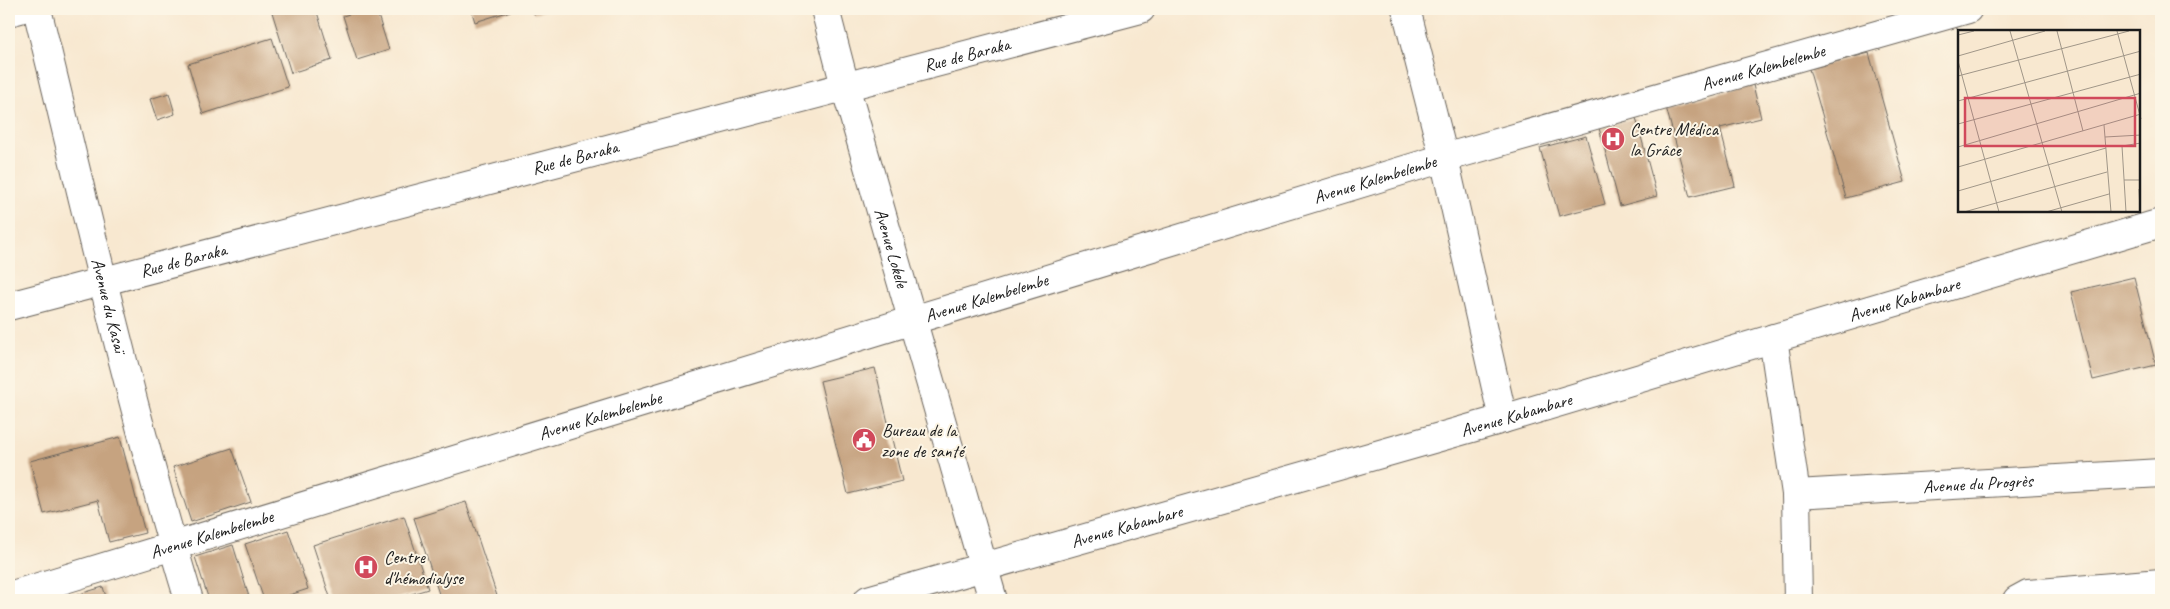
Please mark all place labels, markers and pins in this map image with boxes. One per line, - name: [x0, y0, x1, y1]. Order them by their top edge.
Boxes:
- place label: Centre Médica la Grâce: [1630, 118, 1720, 161]
- hospital icon: Centre Médica la Grâce: [1600, 126, 1626, 152]
- place label: Bureau de la zone de santé: [882, 419, 967, 462]
- public building icon: Bureau de la zone de santé: [851, 427, 877, 453]
- place label: Centre d'hémodialyse: [384, 546, 464, 589]
- hospital icon: Centre d'hémodialyse: [353, 554, 379, 580]

